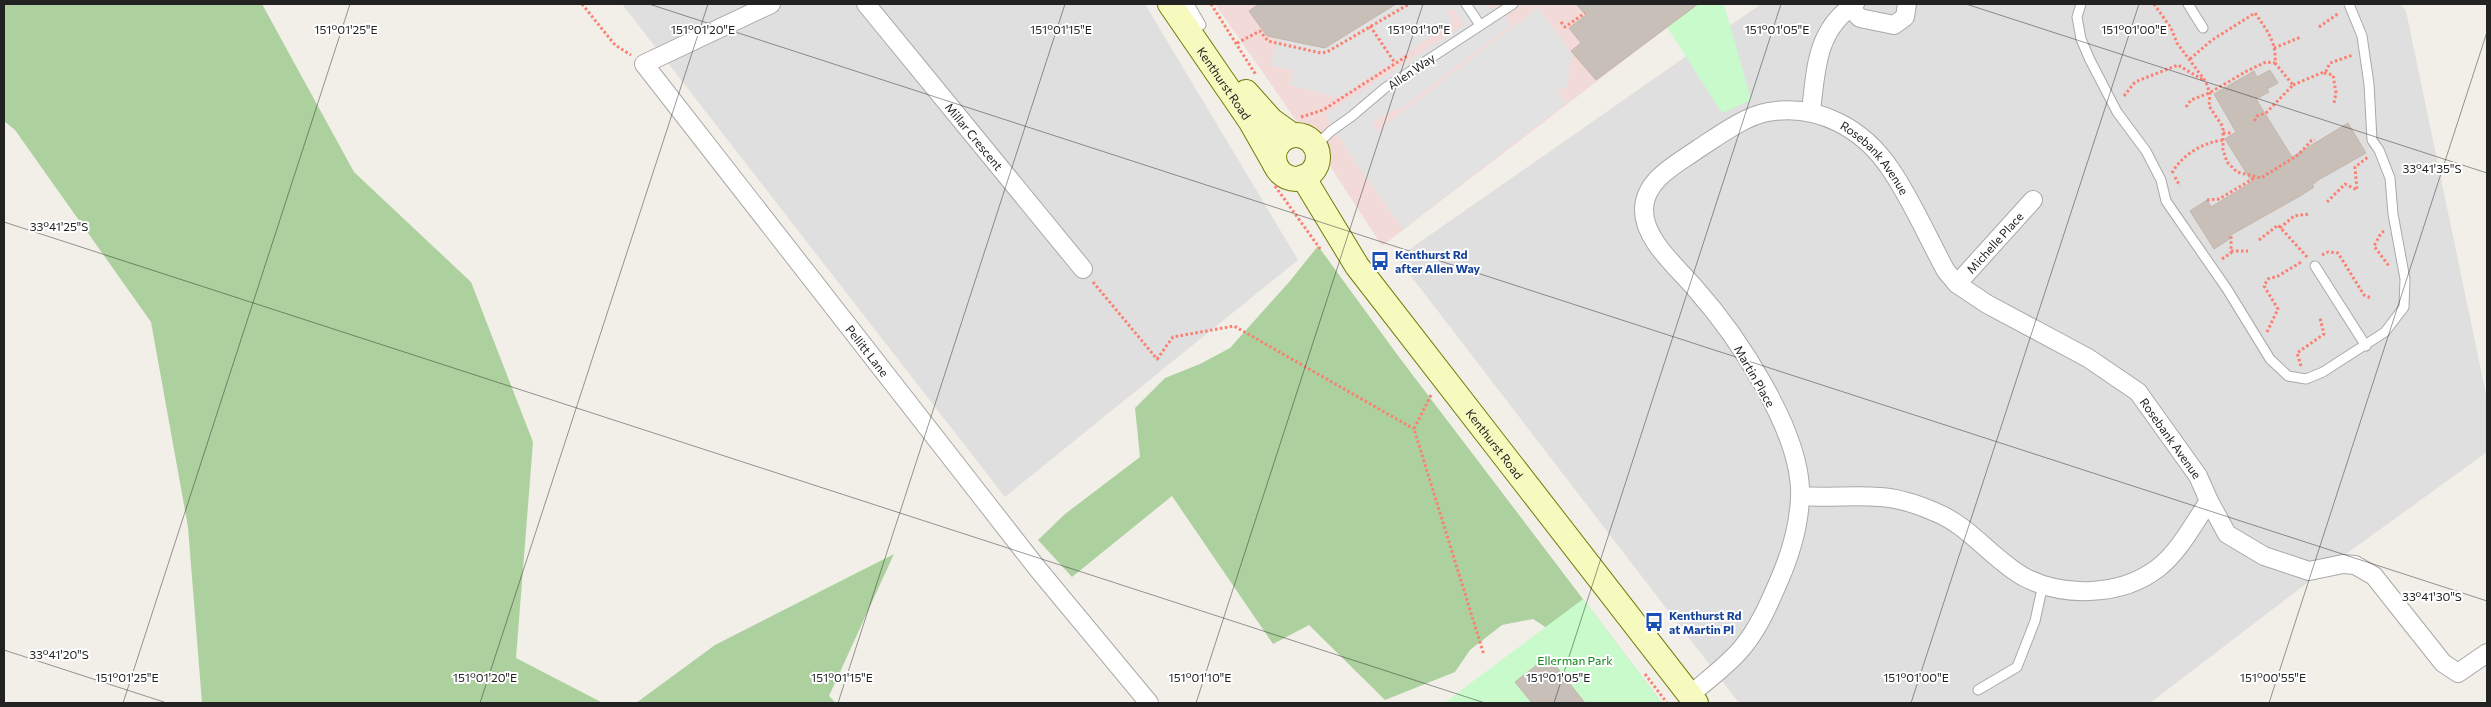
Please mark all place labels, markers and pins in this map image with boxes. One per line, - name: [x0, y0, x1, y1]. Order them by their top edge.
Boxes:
- place label: Kenthurst Rd after Allen Way: [1395, 247, 1481, 275]
- bus stop icon: Kenthurst Rd after Allen Way: [1369, 250, 1391, 272]
- place label: Kenthurst Rd at Martin Pl: [1669, 608, 1742, 636]
- bus stop icon: Kenthurst Rd at Martin Pl: [1643, 611, 1665, 633]

